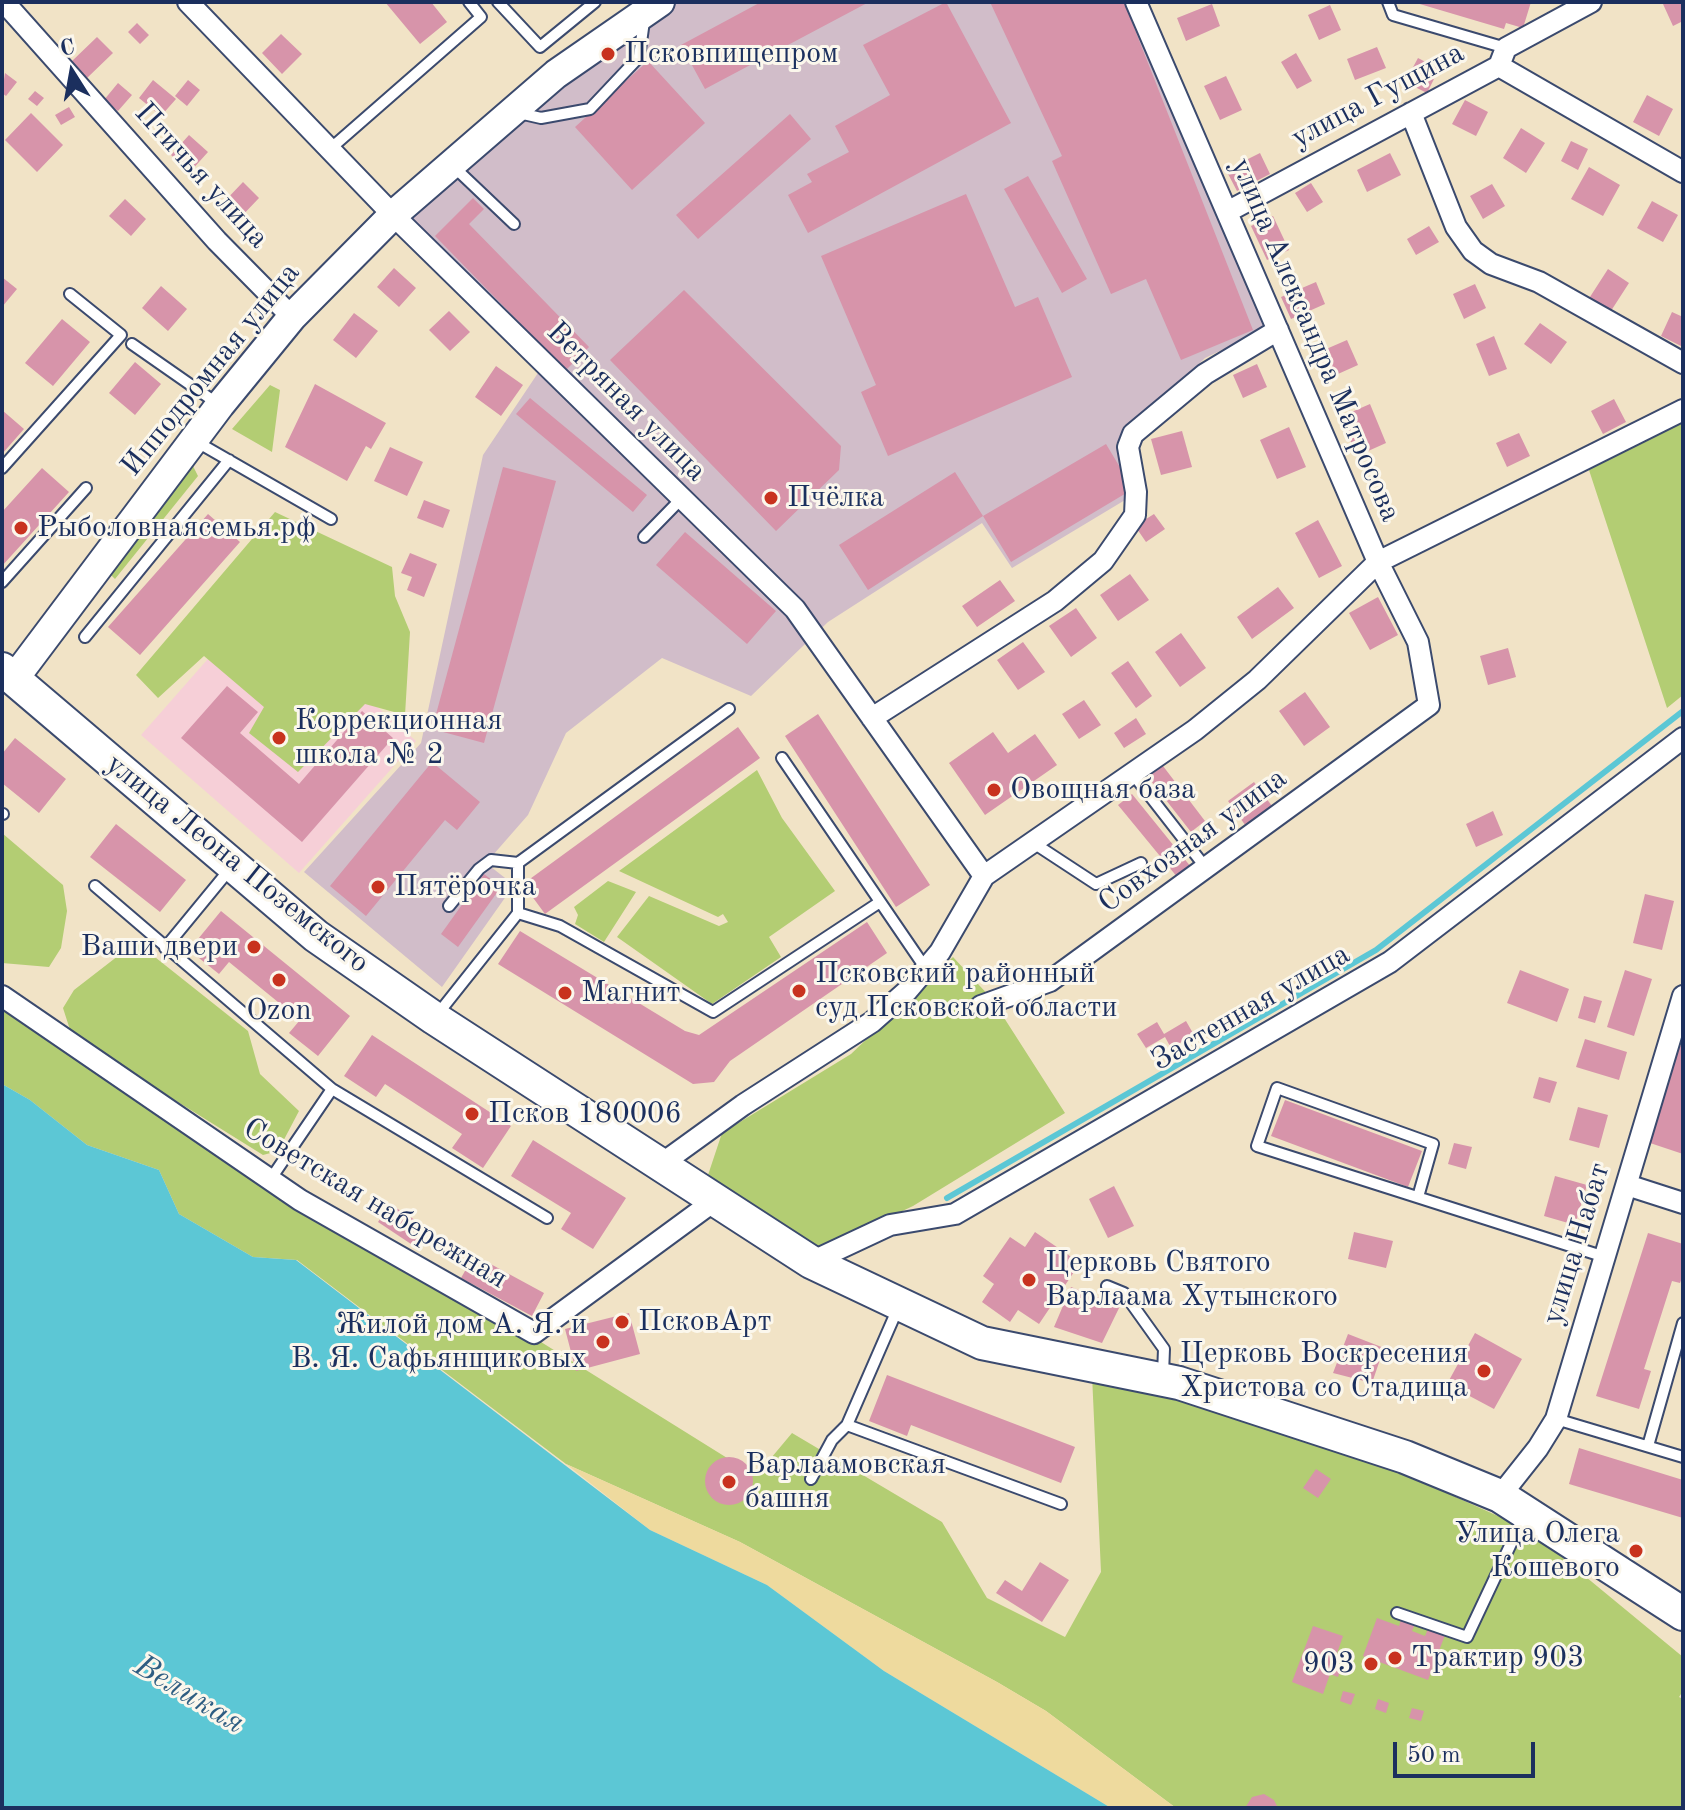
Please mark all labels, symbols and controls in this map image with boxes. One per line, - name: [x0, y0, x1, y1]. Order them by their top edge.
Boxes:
- north arrow: [32, 32, 112, 112]
- street label: улица Гущина: [1285, 35, 1471, 157]
- text: С: [58, 36, 77, 61]
- place label: Псковпищепром: [624, 36, 838, 72]
- marker: Псковпищепром: [599, 45, 617, 63]
- street label: Птичья улица: [126, 96, 276, 256]
- street label: улица Александра Матросова: [1222, 153, 1408, 527]
- street label: Ипподромная улица: [114, 256, 308, 484]
- street label: Ветряная улица: [538, 314, 714, 490]
- place label: Пчёлка: [787, 480, 884, 516]
- marker: Пчёлка: [762, 489, 780, 507]
- place label: Рыболовнаясемья.рф: [37, 510, 316, 546]
- marker: Рыболовнаясемья.рф: [12, 519, 30, 537]
- place label: Коррекционная школа № 2: [295, 703, 502, 774]
- marker: Коррекционная школа № 2: [270, 729, 288, 747]
- street label: улица Леона Поземского: [98, 747, 376, 981]
- street label: Совхозная улица: [1092, 761, 1294, 921]
- place label: Овощная база: [1010, 772, 1196, 808]
- marker: Овощная база: [985, 781, 1003, 799]
- place label: Пятёрочка: [394, 869, 536, 905]
- marker: Пятёрочка: [369, 878, 387, 896]
- place label: Ваши двери: [81, 929, 238, 965]
- street label: Застенная улица: [1145, 937, 1357, 1079]
- marker: Ваши двери: [245, 938, 263, 956]
- place label: Псковский районный суд Псковской области: [815, 956, 1117, 1026]
- marker: Ozon: [270, 971, 288, 989]
- place label: Магнит: [581, 975, 681, 1011]
- marker: Псковский районный суд Псковской области: [790, 982, 808, 1000]
- marker: Магнит: [556, 984, 574, 1002]
- place label: Ozon: [246, 993, 312, 1029]
- place label: Псков 180006: [488, 1096, 682, 1132]
- marker: Псков 180006: [463, 1105, 481, 1123]
- street label: Советская набережная: [236, 1111, 514, 1297]
- street label: улица Набат: [1535, 1159, 1619, 1329]
- place label: Церковь Святого Варлаама Хутынского: [1045, 1245, 1338, 1316]
- marker: Церковь Святого Варлаама Хутынского: [1020, 1271, 1038, 1289]
- place label: ПсковАрт: [638, 1304, 772, 1340]
- place label: Жилой дом А. Я. и В. Я. Сафьянщиковых: [291, 1307, 587, 1378]
- marker: ПсковАрт: [613, 1313, 631, 1331]
- marker: Жилой дом А. Я. и В. Я. Сафьянщиковых: [594, 1333, 612, 1351]
- place label: Церковь Воскресения Христова со Стадища: [1180, 1336, 1468, 1406]
- marker: Церковь Воскресения Христова со Стадища: [1475, 1362, 1493, 1380]
- place label: Варлаамовская башня: [745, 1447, 946, 1518]
- marker: Варлаамовская башня: [720, 1473, 738, 1491]
- place label: Улица Олега Кошевого: [1454, 1516, 1620, 1586]
- marker: Улица Олега Кошевого: [1627, 1542, 1645, 1560]
- place label: Трактир 903: [1411, 1640, 1584, 1676]
- place label: 903: [1303, 1646, 1355, 1682]
- water label: Великая: [127, 1647, 251, 1743]
- marker: Трактир 903: [1386, 1649, 1404, 1667]
- marker: 903: [1362, 1655, 1380, 1673]
- scale bar: [1397, 1726, 1539, 1776]
- text: 50 m: [1407, 1744, 1461, 1768]

